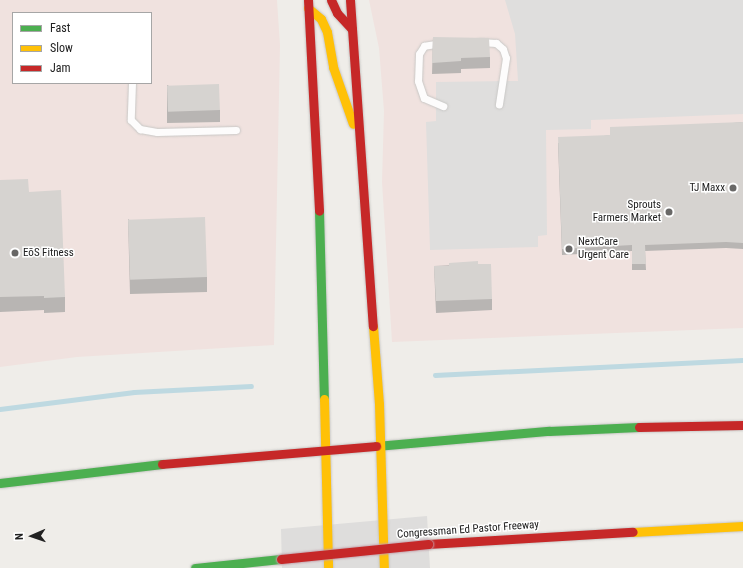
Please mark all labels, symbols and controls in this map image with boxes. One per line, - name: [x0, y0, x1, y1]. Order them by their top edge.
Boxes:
- legend: [12, 12, 152, 84]
- text: Fast: [50, 21, 70, 35]
- text: Slow: [50, 41, 73, 55]
- text: Jam: [50, 61, 71, 75]
- place label: TJ Maxx: [689, 181, 725, 195]
- marker: TJ Maxx: [728, 183, 738, 193]
- place label: Sprouts Farmers Market: [593, 199, 661, 225]
- marker: Sprouts Farmers Market: [664, 207, 674, 217]
- place label: NextCare Urgent Care: [578, 236, 629, 262]
- marker: NextCare Urgent Care: [563, 243, 575, 255]
- place label: EōS Fitness: [23, 246, 74, 260]
- marker: EōS Fitness: [10, 248, 20, 258]
- north arrow: [12, 516, 52, 556]
- street label: Congressman Ed Pastor Freeway: [397, 518, 539, 542]
- text: N: [13, 533, 26, 540]

